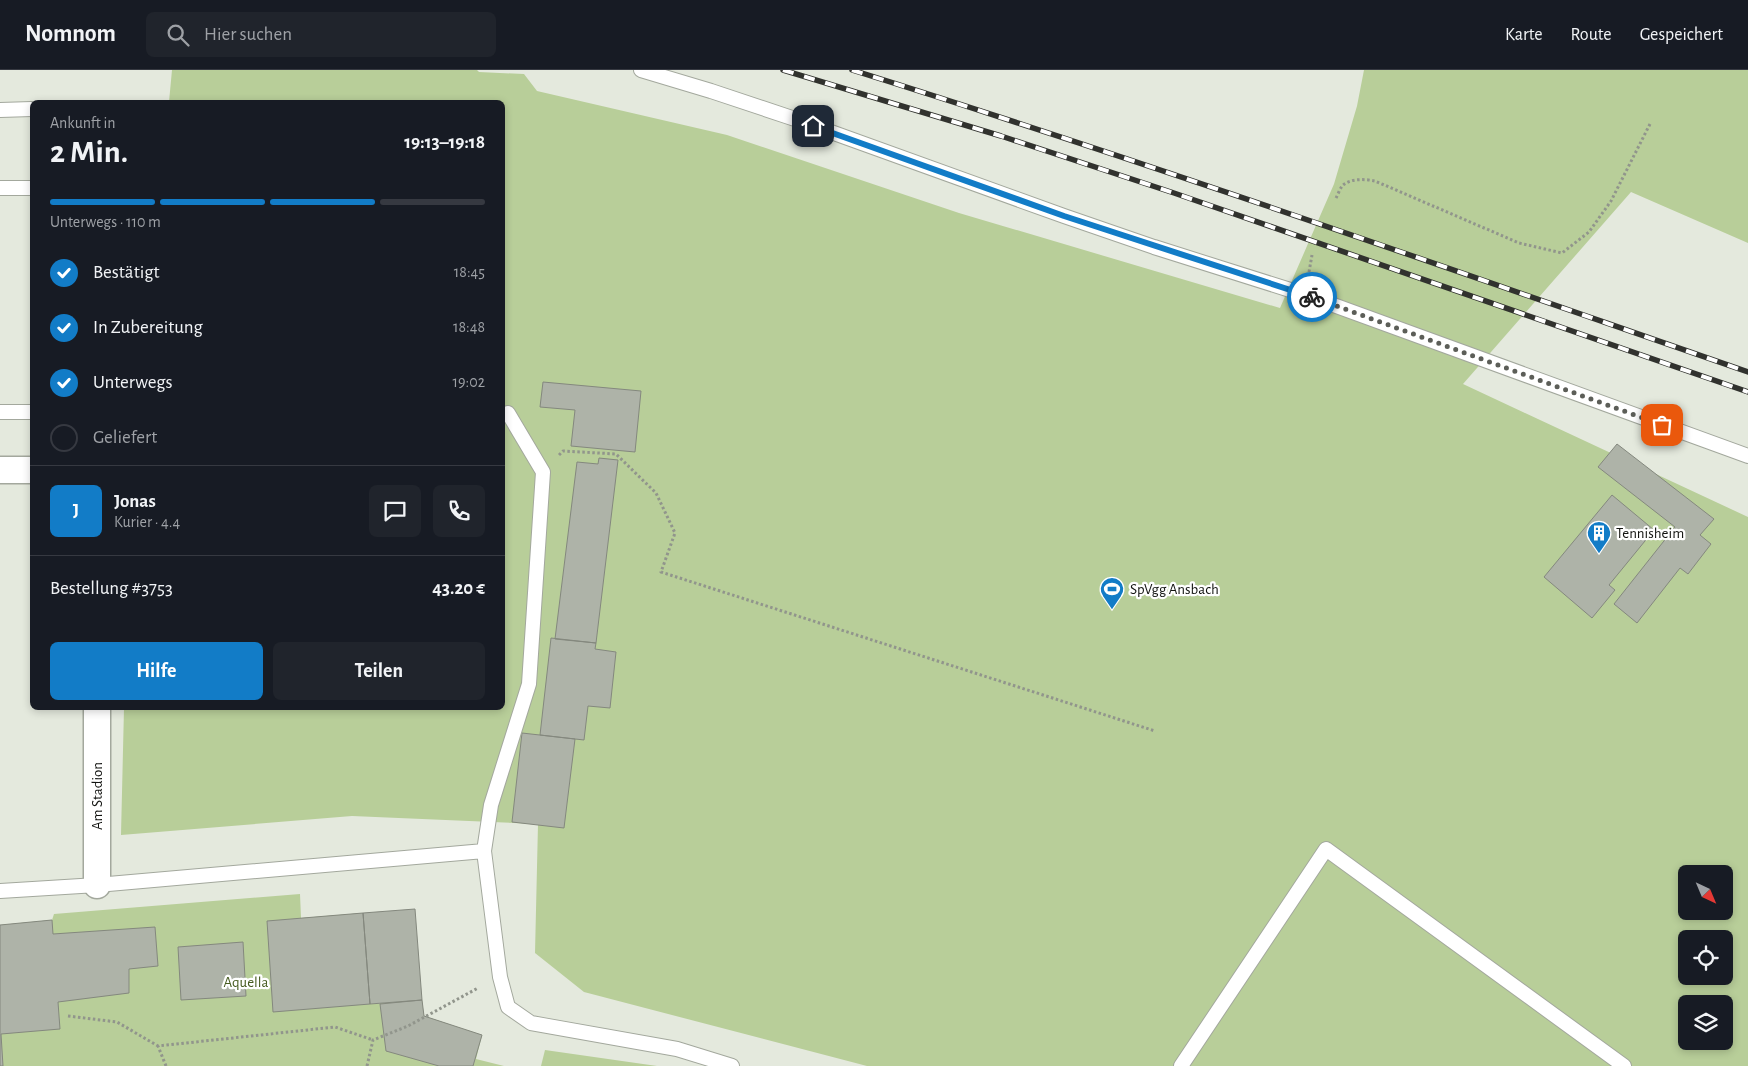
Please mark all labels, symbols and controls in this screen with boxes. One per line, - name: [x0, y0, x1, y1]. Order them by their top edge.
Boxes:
- search box: [146, 12, 496, 57]
- icon: search: [164, 21, 192, 49]
- text: Nomnom: [25, 22, 116, 46]
- text: Hier suchen: [204, 25, 292, 44]
- text: Karte: [1505, 26, 1542, 44]
- text: Route: [1570, 26, 1612, 44]
- text: Gespeichert: [1640, 26, 1723, 44]
- pin: [792, 105, 834, 147]
- icon: home: [799, 112, 827, 140]
- text: Ankunft in: [50, 115, 116, 131]
- text: 19:13–19:18: [404, 133, 485, 152]
- text: 2 Min.: [50, 136, 128, 168]
- text: Unterwegs · 110 m: [50, 214, 161, 230]
- icon: check: [50, 259, 78, 287]
- text: Bestätigt: [93, 263, 160, 282]
- text: 18:45: [454, 264, 485, 280]
- courier: [1287, 272, 1337, 322]
- icon: bike: [1298, 283, 1326, 311]
- icon: check: [50, 314, 78, 342]
- text: In Zubereitung: [93, 318, 203, 337]
- text: 18:48: [453, 319, 485, 335]
- icon: check: [50, 369, 78, 397]
- text: Unterwegs: [93, 373, 173, 392]
- text: 19:02: [453, 374, 485, 390]
- pin: [1641, 404, 1683, 446]
- icon: bag: [1648, 411, 1676, 439]
- text: Geliefert: [93, 428, 157, 447]
- button: chat: [369, 485, 421, 537]
- button: phone: [433, 485, 485, 537]
- text: Jonas: [114, 492, 156, 511]
- text: J: [73, 501, 79, 520]
- text: Kurier · 4.4: [114, 514, 180, 530]
- building icon: Tennisheim: [1586, 520, 1612, 554]
- place label: Tennisheim: [1616, 526, 1684, 541]
- sports icon: SpVgg Ansbach: [1099, 576, 1125, 610]
- text: Bestellung #3753: [50, 579, 173, 598]
- text: 43.20 €: [432, 579, 485, 598]
- place label: SpVgg Ansbach: [1130, 582, 1219, 597]
- button: Hilfe: [50, 642, 263, 700]
- button: Teilen: [273, 642, 485, 700]
- street label: Am Stadion: [90, 762, 105, 830]
- north arrow: [1678, 865, 1732, 920]
- map controls: [1678, 865, 1733, 1050]
- button: locate: [1678, 930, 1733, 985]
- park label: Aquella: [224, 975, 269, 990]
- button: layers: [1678, 995, 1733, 1050]

